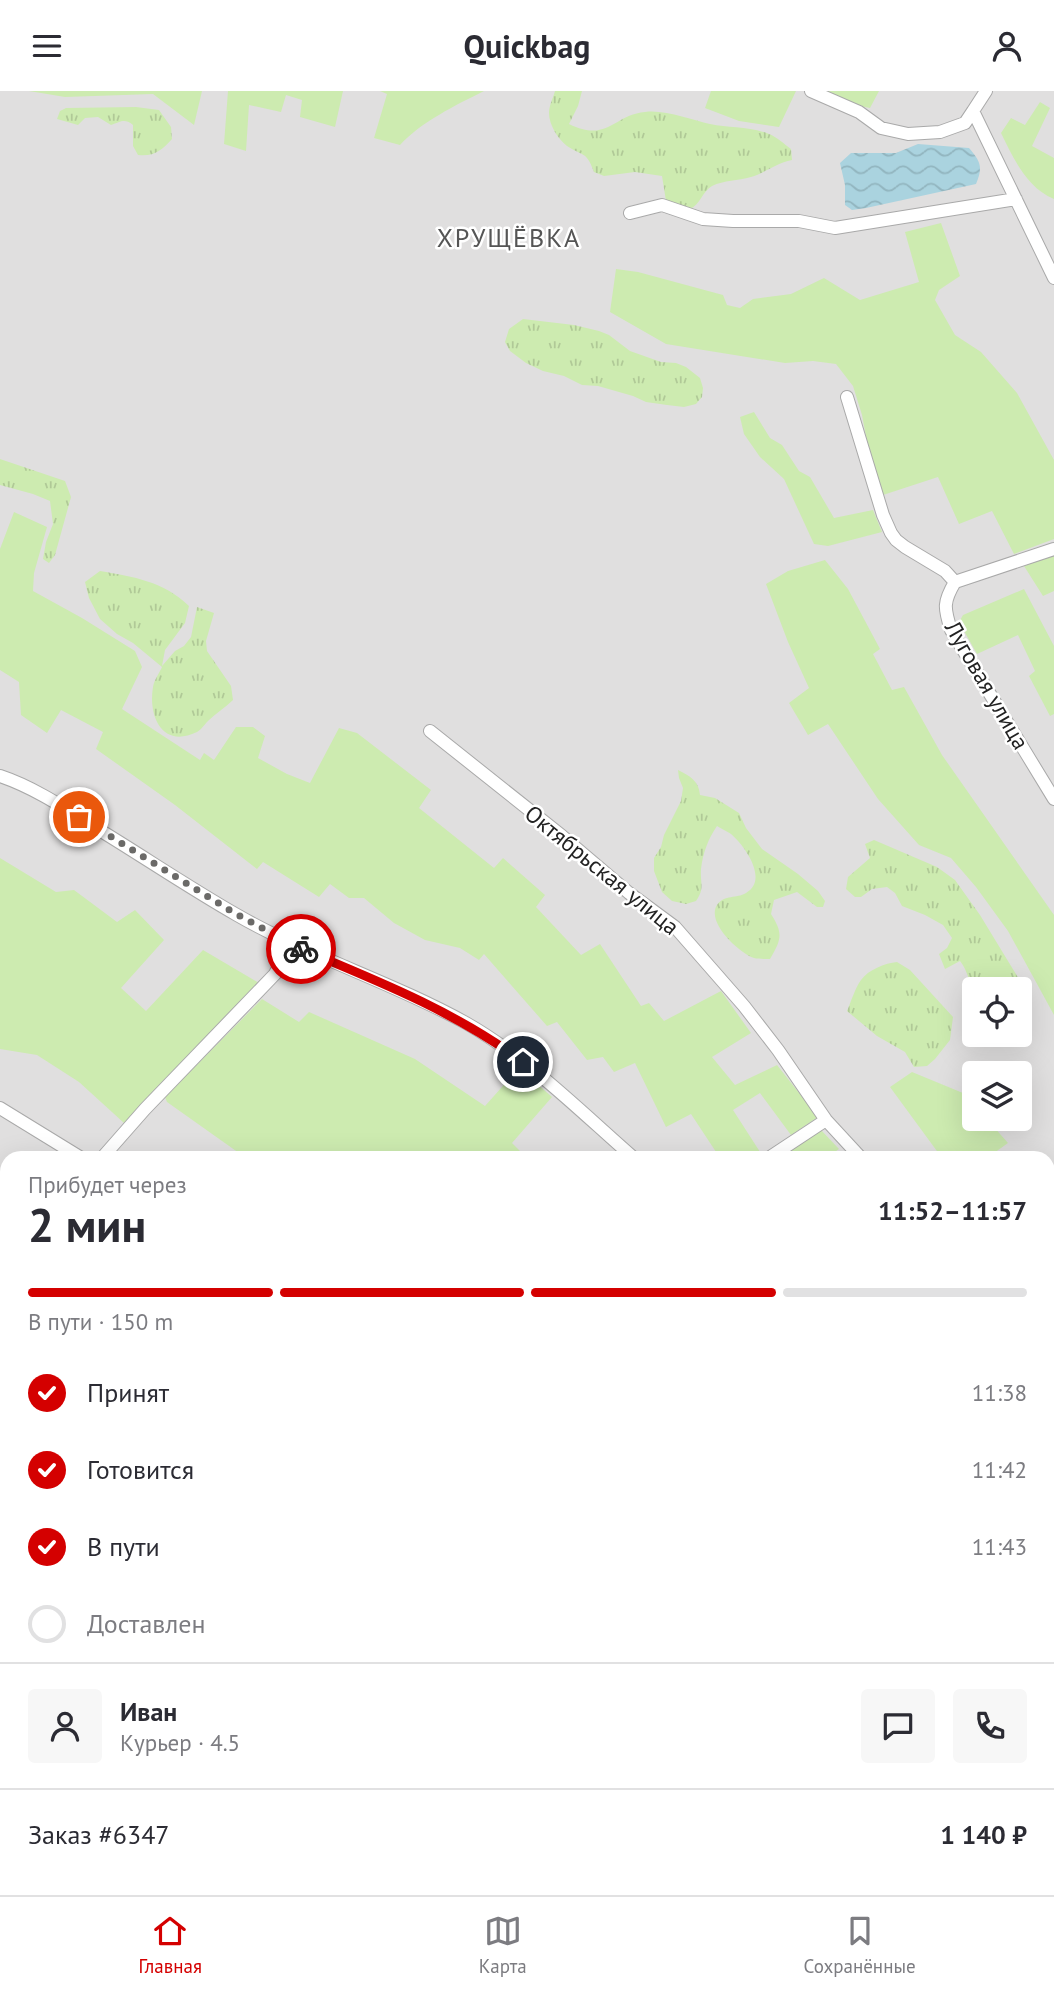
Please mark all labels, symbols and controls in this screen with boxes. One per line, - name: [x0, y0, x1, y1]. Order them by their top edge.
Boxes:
- text: Quickbag: [463, 25, 591, 67]
- icon: menu: [28, 27, 66, 65]
- icon: person: [988, 27, 1026, 65]
- district label: ХРУЩЁВКА: [437, 221, 581, 254]
- street label: Луговая улица: [938, 614, 1036, 754]
- pin: [49, 787, 109, 847]
- icon: bag: [60, 798, 98, 836]
- street label: Октябрьская улица: [519, 798, 685, 941]
- courier: [266, 914, 336, 984]
- icon: bike: [282, 930, 320, 968]
- map controls: [962, 977, 1032, 1131]
- button: locate: [962, 977, 1032, 1047]
- pin: [493, 1032, 553, 1092]
- icon: home: [504, 1043, 542, 1081]
- button: layers: [962, 1061, 1032, 1131]
- text: Прибудет через: [28, 1170, 187, 1199]
- text: 11:52–11:57: [878, 1194, 1027, 1227]
- text: 2 мин: [28, 1195, 146, 1255]
- text: В пути · 150 m: [28, 1307, 173, 1336]
- icon: check: [28, 1374, 66, 1412]
- text: Принят: [87, 1376, 169, 1409]
- text: 11:38: [972, 1378, 1027, 1407]
- icon: check: [28, 1451, 66, 1489]
- text: Готовится: [87, 1453, 194, 1486]
- text: 11:42: [972, 1455, 1027, 1484]
- icon: check: [28, 1528, 66, 1566]
- text: В пути: [87, 1530, 160, 1563]
- text: 11:43: [972, 1532, 1027, 1561]
- text: Доставлен: [87, 1607, 206, 1640]
- button: person: [28, 1689, 102, 1763]
- button: chat: [861, 1689, 935, 1763]
- button: phone: [953, 1689, 1027, 1763]
- text: Иван: [120, 1695, 177, 1728]
- text: Курьер · 4.5: [120, 1728, 240, 1757]
- text: Заказ #6347: [28, 1818, 170, 1851]
- text: 1 140 ₽: [940, 1818, 1027, 1851]
- tab: Главная: [138, 1912, 202, 1978]
- tab: Карта: [479, 1912, 527, 1978]
- tab: Сохранённые: [804, 1912, 916, 1978]

